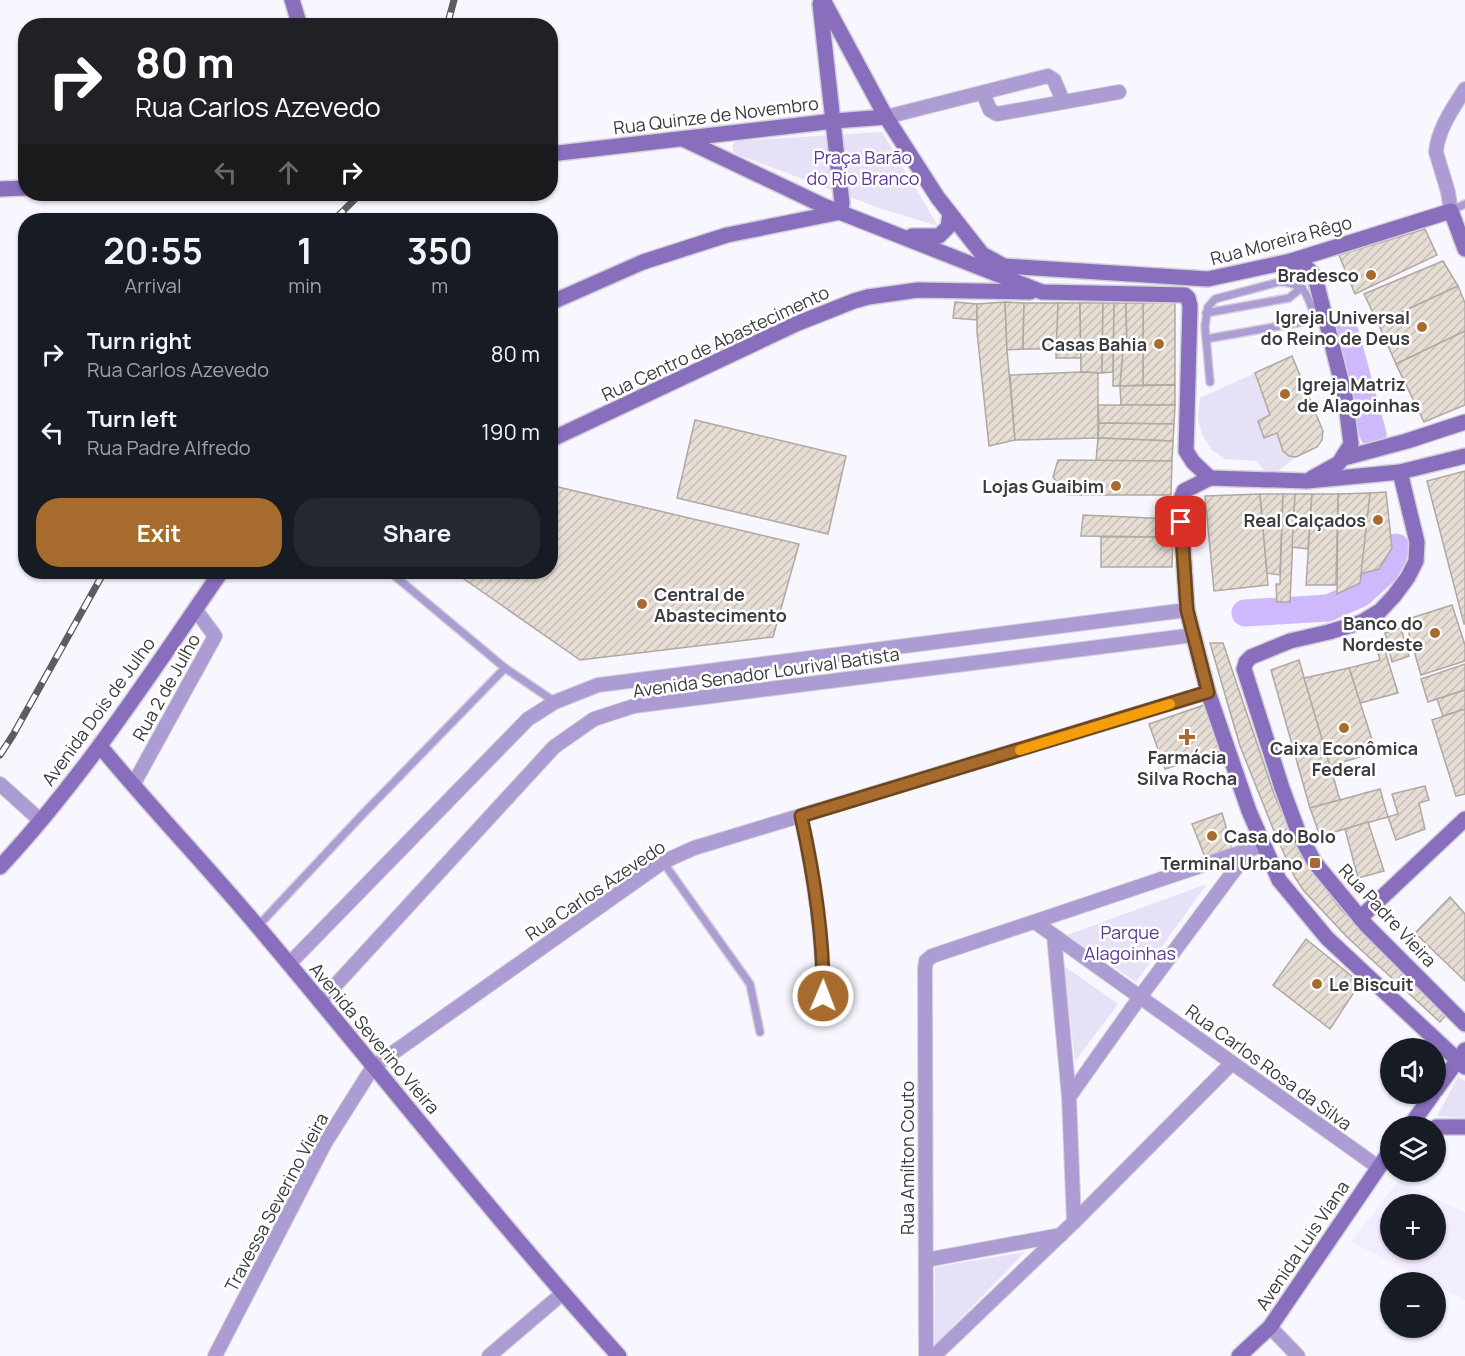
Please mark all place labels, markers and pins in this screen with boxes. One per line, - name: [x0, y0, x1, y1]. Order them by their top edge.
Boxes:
- place label: Bradesco: [1277, 263, 1359, 287]
- marker: Bradesco: [1364, 268, 1378, 282]
- place label: Igreja Universal do Reino de Deus: [1261, 305, 1410, 350]
- marker: Igreja Universal do Reino de Deus: [1415, 320, 1429, 334]
- place label: Casas Bahia: [1041, 332, 1147, 356]
- marker: Casas Bahia: [1152, 337, 1166, 351]
- place label: Igreja Matriz de Alagoinhas: [1297, 372, 1420, 417]
- marker: Igreja Matriz de Alagoinhas: [1278, 387, 1292, 401]
- place label: Lojas Guaibim: [982, 474, 1104, 498]
- marker: Lojas Guaibim: [1109, 479, 1123, 493]
- pin: [1155, 496, 1206, 547]
- place label: Real Calçados: [1243, 508, 1366, 532]
- marker: Real Calçados: [1371, 513, 1385, 527]
- place label: Central de Abastecimento: [654, 582, 787, 627]
- marker: Central de Abastecimento: [635, 597, 649, 611]
- place label: Banco do Nordeste: [1342, 611, 1423, 656]
- marker: Banco do Nordeste: [1428, 626, 1442, 640]
- marker: Caixa Econômica Federal: [1337, 721, 1351, 735]
- marker: Farmácia Silva Rocha: [1180, 730, 1194, 744]
- place label: Caixa Econômica Federal: [1270, 736, 1418, 781]
- place label: Farmácia Silva Rocha: [1137, 745, 1237, 790]
- place label: Casa do Bolo: [1224, 824, 1336, 848]
- marker: Casa do Bolo: [1205, 829, 1219, 843]
- place label: Terminal Urbano: [1160, 851, 1303, 875]
- marker: Terminal Urbano: [1308, 856, 1322, 870]
- place label: Le Biscuit: [1329, 972, 1414, 996]
- marker: Le Biscuit: [1310, 977, 1324, 991]

